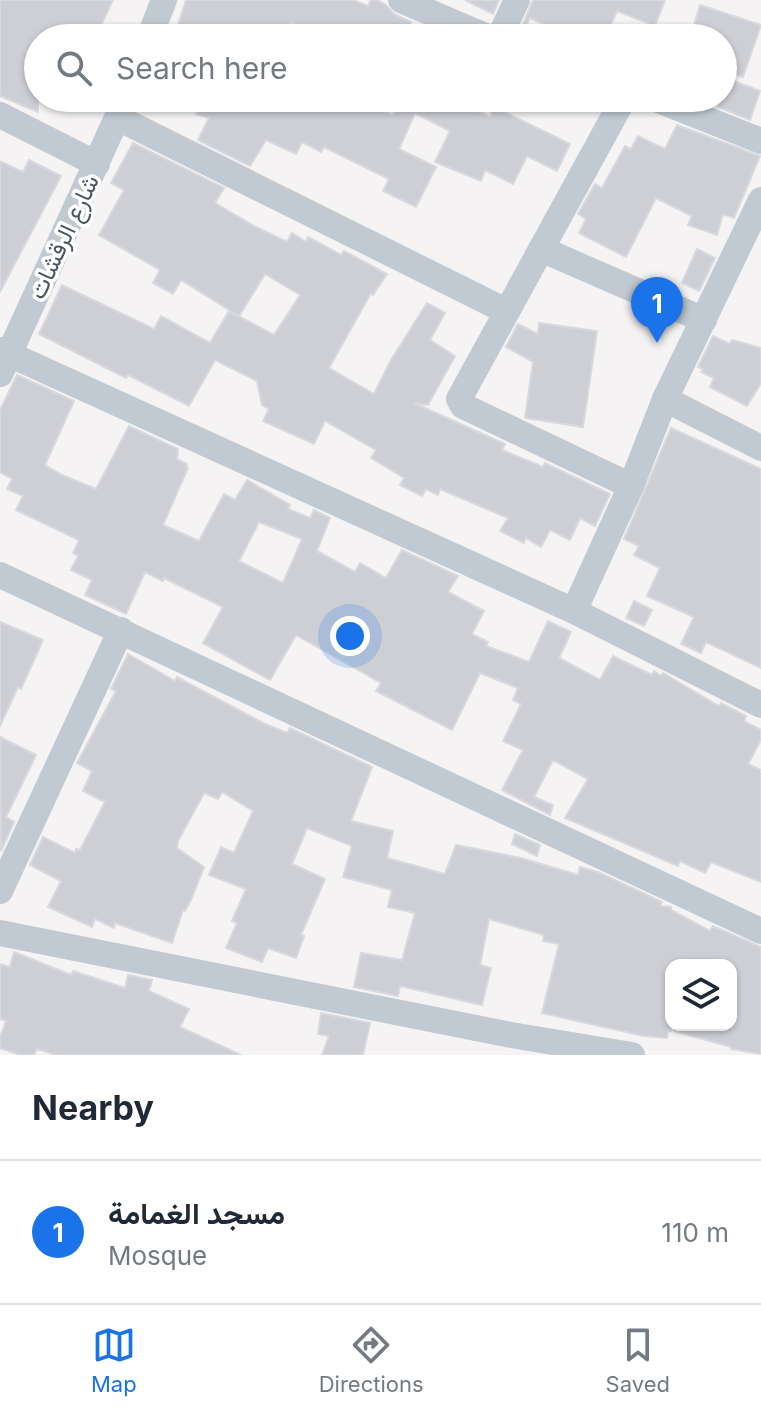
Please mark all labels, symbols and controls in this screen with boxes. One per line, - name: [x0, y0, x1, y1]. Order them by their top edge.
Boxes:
- search box: [24, 24, 737, 112]
- icon: search: [52, 46, 96, 90]
- text: Search here: [116, 50, 288, 86]
- street label: شارع الرقشات: [22, 170, 107, 304]
- pin: 1: [631, 277, 683, 343]
- your location: [330, 616, 370, 656]
- map controls: [665, 959, 737, 1031]
- button: layers: [665, 959, 737, 1031]
- text: Nearby: [32, 1087, 154, 1128]
- text: مسجد الغمامة: [108, 1195, 285, 1231]
- text: 1: [52, 1217, 64, 1248]
- text: 110 m: [661, 1217, 729, 1248]
- text: Mosque: [108, 1240, 207, 1271]
- tab: Map: [91, 1323, 137, 1397]
- tab: Directions: [319, 1323, 424, 1397]
- tab: Saved: [606, 1323, 670, 1397]

